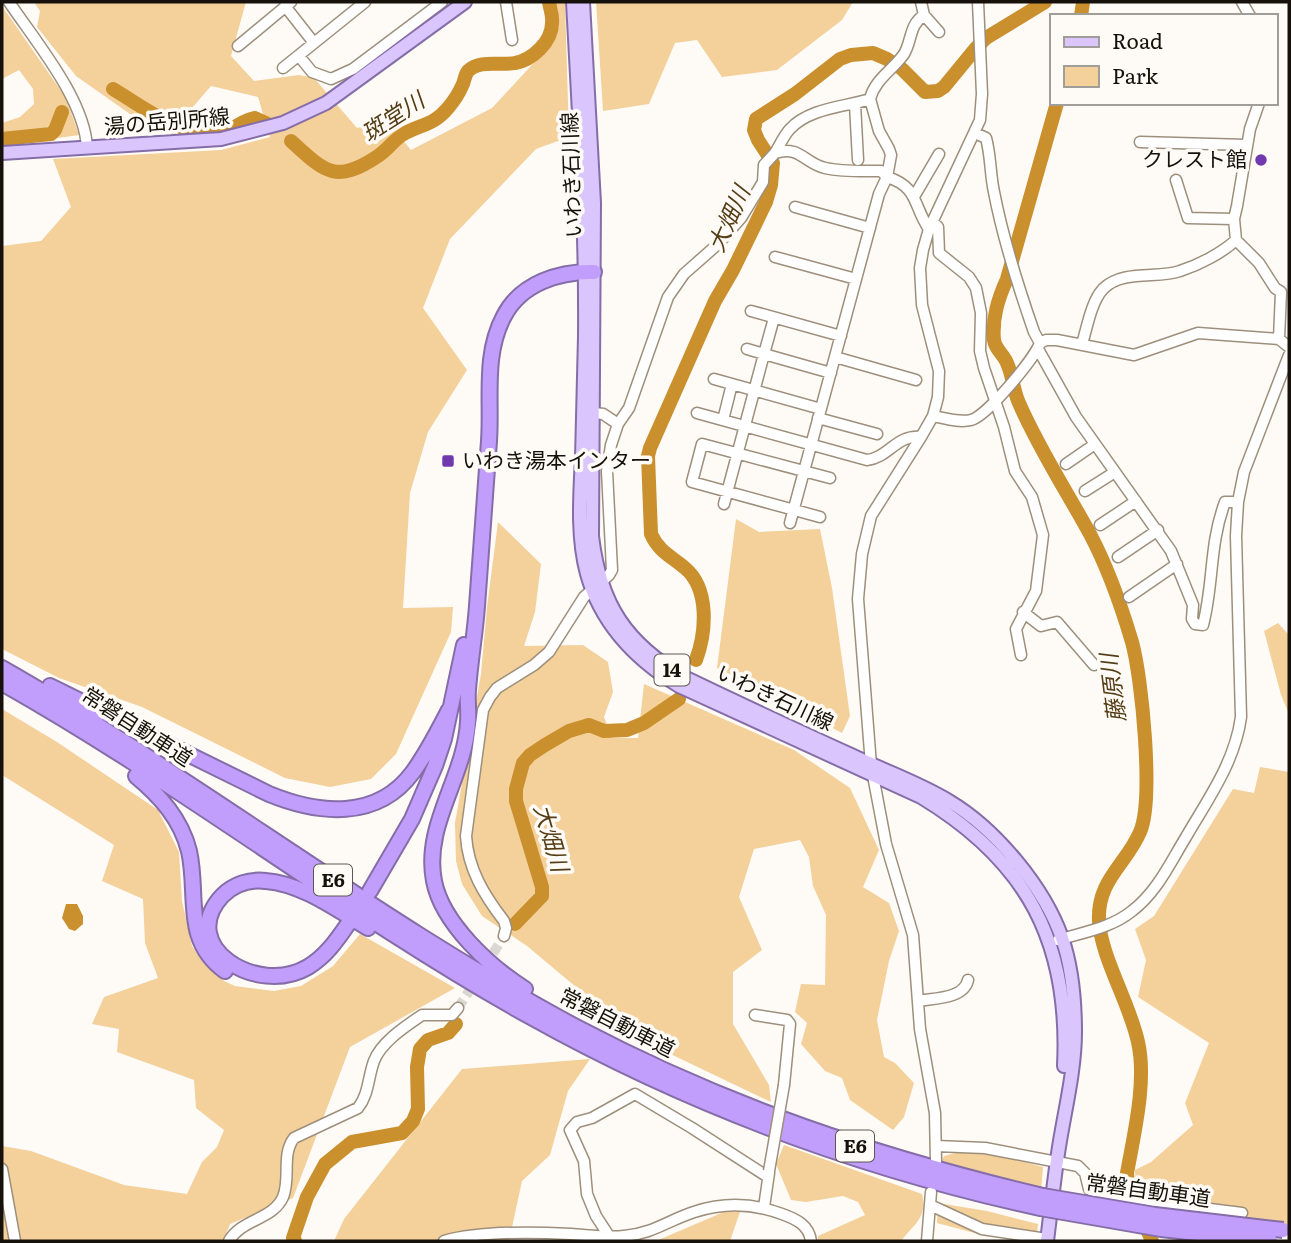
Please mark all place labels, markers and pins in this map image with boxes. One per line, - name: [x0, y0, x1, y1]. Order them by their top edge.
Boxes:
- place label: クレスト館: [1142, 142, 1247, 173]
- marker: クレスト館: [1253, 152, 1269, 168]
- place label: いわき湯本インター: [462, 443, 651, 474]
- marker: いわき湯本インター: [440, 453, 456, 469]

